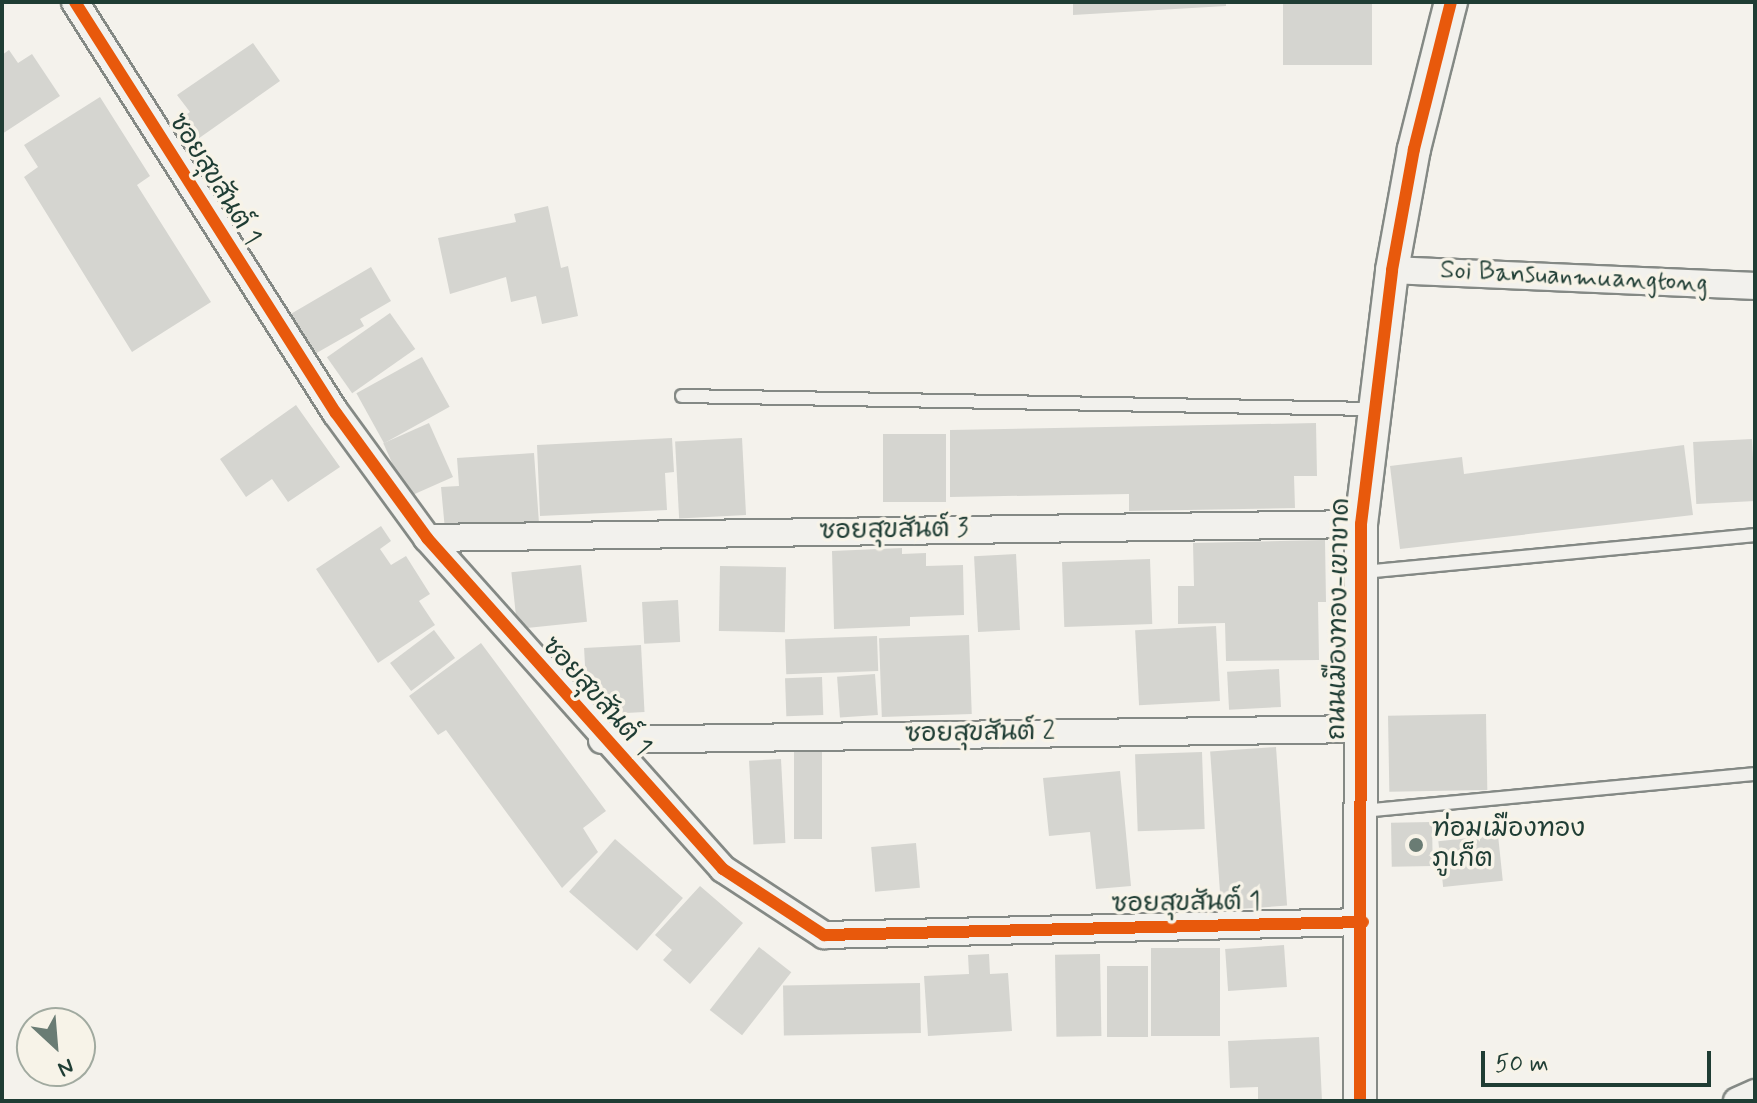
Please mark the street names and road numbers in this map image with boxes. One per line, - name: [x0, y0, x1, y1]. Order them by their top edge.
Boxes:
- street label: ซอยสุขสันต์ 1: [161, 109, 267, 251]
- street label: Soi Bansuanmuangtong: [1442, 256, 1706, 300]
- street label: ถนนเมืองทอง-เขาขาด: [1322, 498, 1358, 740]
- street label: ซอยสุขสันต์ 3: [819, 514, 969, 548]
- street label: ซอยสุขสันต์ 1: [535, 631, 657, 763]
- street label: ซอยสุขสันต์ 2: [905, 717, 1055, 751]
- street label: ซอยสุขสันต์ 1: [1111, 887, 1261, 921]

